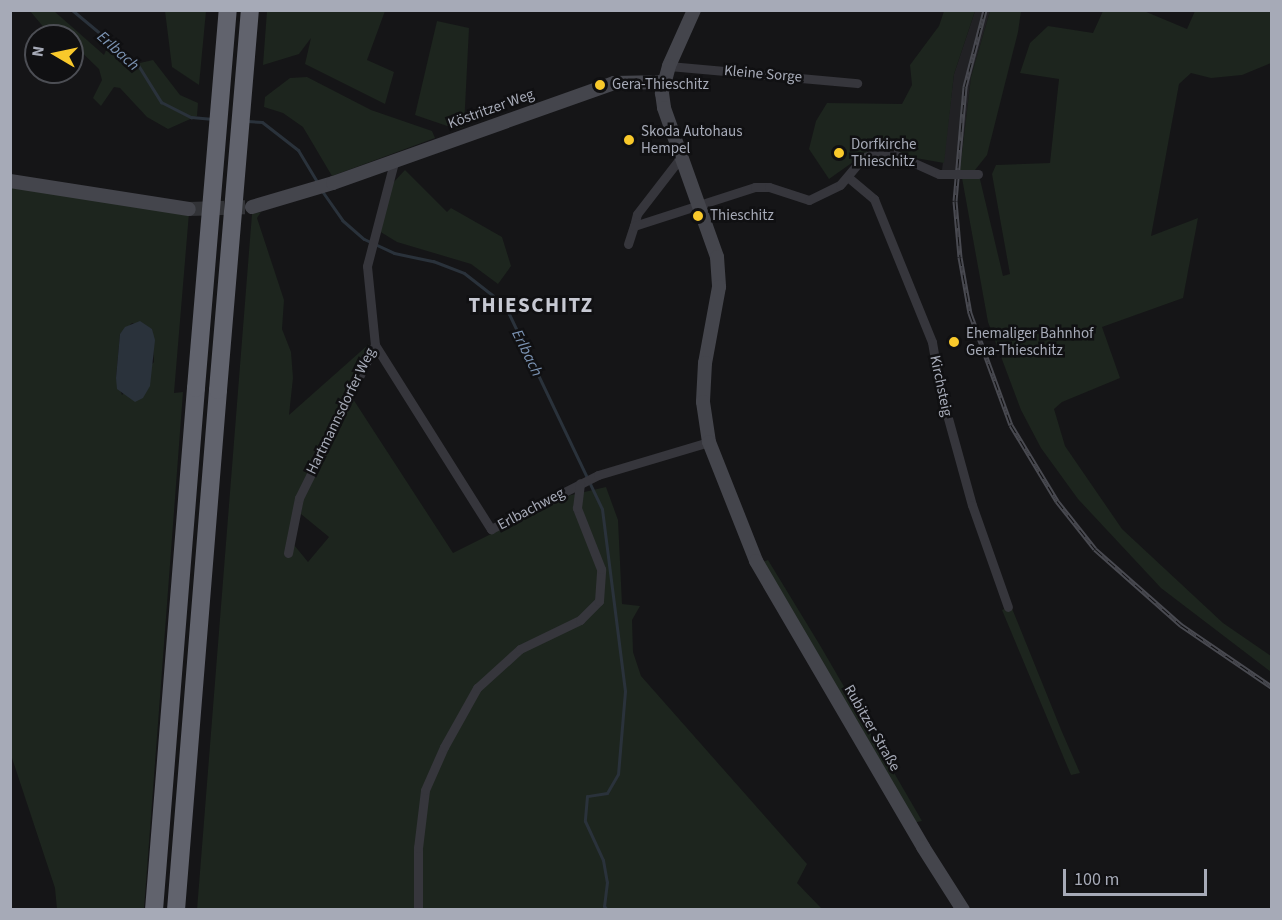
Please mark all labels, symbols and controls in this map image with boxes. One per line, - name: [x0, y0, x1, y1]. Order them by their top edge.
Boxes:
- north arrow: [24, 24, 84, 84]
- water label: Erlbach: [93, 27, 143, 75]
- text: N: [26, 45, 50, 58]
- street label: Kleine Sorge: [723, 62, 803, 86]
- place label: Gera-Thieschitz: [612, 76, 709, 94]
- marker: Gera-Thieschitz: [593, 78, 607, 92]
- street label: Köstritzer Weg: [446, 85, 536, 133]
- place label: Skoda Autohaus Hempel: [641, 122, 743, 157]
- marker: Skoda Autohaus Hempel: [622, 133, 636, 147]
- place label: Dorfkirche Thieschitz: [851, 135, 917, 170]
- marker: Dorfkirche Thieschitz: [832, 146, 846, 160]
- place label: Thieschitz: [710, 207, 774, 225]
- marker: Thieschitz: [691, 209, 705, 223]
- district label: THIESCHITZ: [468, 292, 594, 318]
- place label: Ehemaliger Bahnhof Gera-Thieschitz: [966, 324, 1093, 359]
- water label: Erlbach: [507, 326, 547, 380]
- marker: Ehemaliger Bahnhof Gera-Thieschitz: [947, 335, 961, 349]
- street label: Hartmannsdorfer Weg: [303, 345, 379, 477]
- street label: Kirchsteig: [926, 354, 956, 418]
- street label: Erlbachweg: [494, 484, 568, 534]
- street label: Rubitzer Straße: [840, 682, 904, 774]
- scale bar: [1066, 857, 1210, 895]
- text: 100 m: [1074, 867, 1119, 892]

